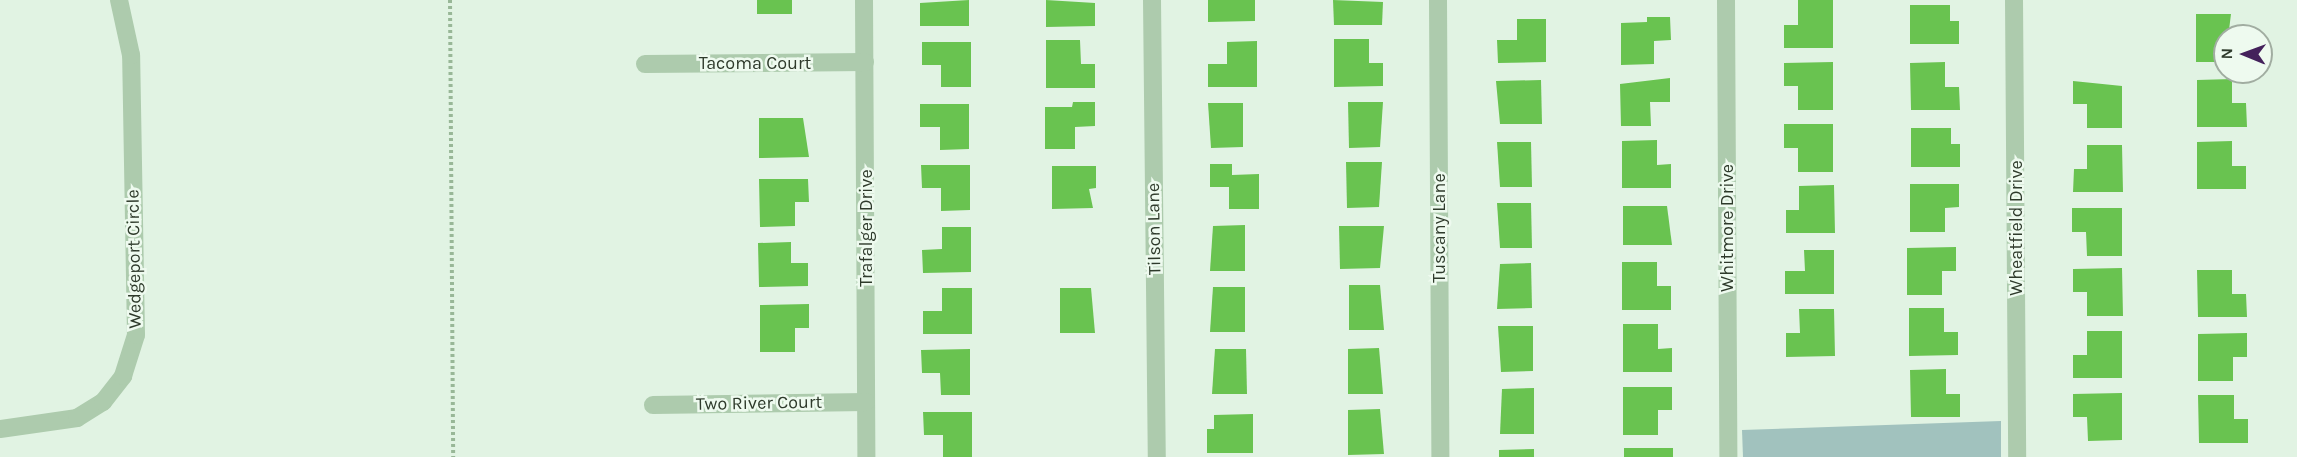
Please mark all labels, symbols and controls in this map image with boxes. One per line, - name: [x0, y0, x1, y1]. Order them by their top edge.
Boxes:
- north arrow: [2213, 24, 2273, 84]
- text: N: [2217, 48, 2236, 60]
- street label: Tacoma Court: [699, 52, 811, 74]
- street label: Wheatfield Drive: [2005, 160, 2027, 296]
- street label: Whitmore Drive: [1716, 164, 1738, 292]
- street label: Trafalger Drive: [855, 169, 877, 287]
- street label: Tuscany Lane: [1428, 173, 1450, 283]
- street label: Tilson Lane: [1142, 183, 1166, 275]
- street label: Wedgeport Circle: [122, 189, 146, 329]
- street label: Two River Court: [696, 391, 822, 415]

